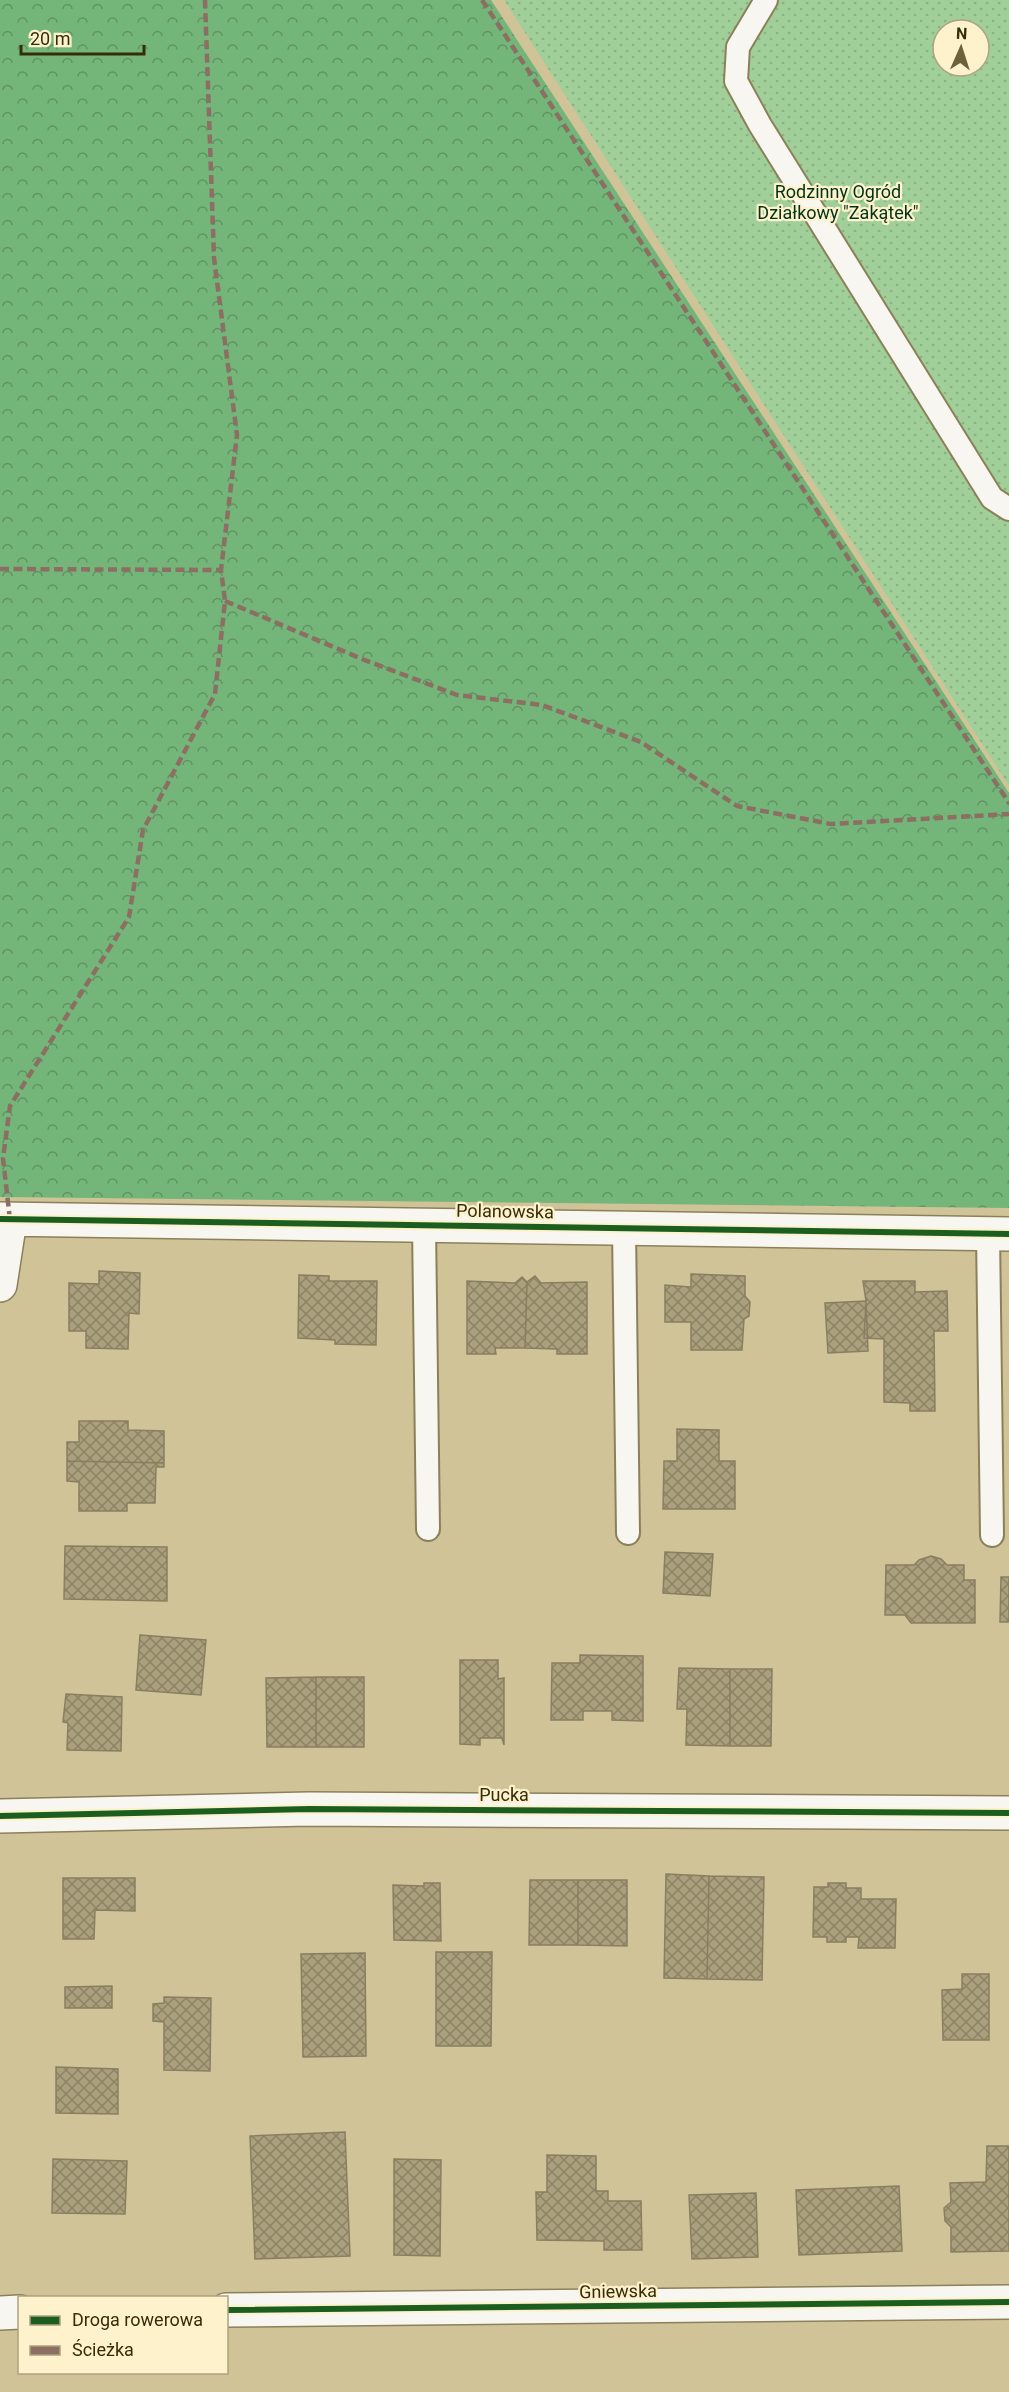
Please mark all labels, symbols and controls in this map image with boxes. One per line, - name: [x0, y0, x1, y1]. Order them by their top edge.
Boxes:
- scale bar: [21, 18, 144, 56]
- north arrow: [931, 18, 991, 78]
- text: N: [956, 24, 968, 43]
- text: 20 m: [30, 28, 70, 49]
- park label: Rodzinny Ogród Działkowy "Zakątek": [757, 181, 919, 223]
- street label: Polanowska: [456, 1200, 554, 1222]
- street label: Pucka: [479, 1784, 529, 1805]
- street label: Gniewska: [579, 2280, 657, 2302]
- legend: [18, 2296, 228, 2374]
- text: Droga rowerowa: [72, 2309, 203, 2330]
- text: Ścieżka: [72, 2339, 134, 2360]

